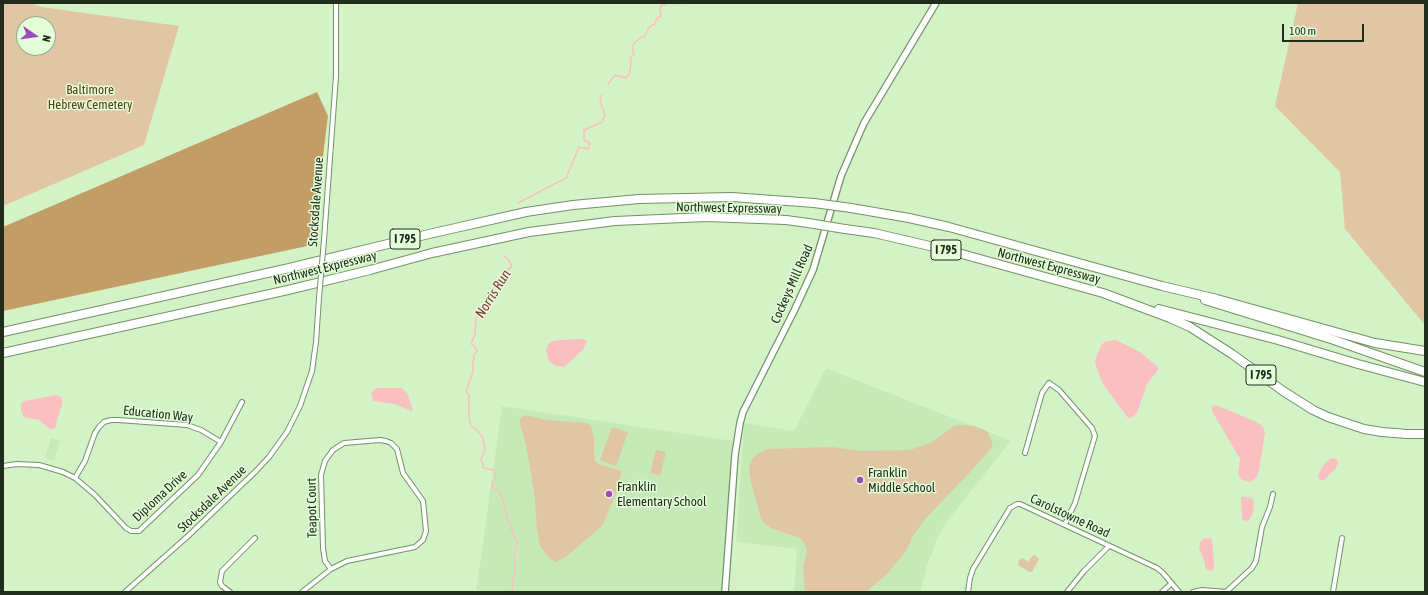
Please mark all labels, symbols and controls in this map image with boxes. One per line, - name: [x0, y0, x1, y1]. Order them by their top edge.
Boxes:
- north arrow: [16, 16, 56, 56]
- scale bar: [1284, 16, 1366, 42]
- text: 100 m: [1289, 24, 1316, 38]
- text: N: [40, 34, 53, 43]
- park label: Baltimore Hebrew Cemetery: [48, 82, 132, 113]
- street label: Stocksdale Avenue: [305, 157, 327, 247]
- street label: Northwest Expressway: [676, 199, 782, 217]
- road number: I 795: [390, 229, 420, 249]
- road number: I 795: [931, 240, 961, 260]
- street label: Cockeys Mill Road: [768, 242, 816, 326]
- street label: Northwest Expressway: [996, 245, 1102, 287]
- street label: Northwest Expressway: [272, 248, 378, 288]
- water label: Norris Run: [472, 267, 514, 321]
- road number: I 795: [1246, 365, 1276, 385]
- street label: Education Way: [122, 403, 194, 425]
- street label: Stocksdale Avenue: [174, 462, 250, 536]
- place label: Franklin Middle School: [868, 465, 935, 496]
- street label: Diploma Drive: [130, 467, 190, 525]
- marker: Franklin Middle School: [855, 475, 865, 485]
- street label: Teapot Court: [304, 478, 320, 538]
- place label: Franklin Elementary School: [617, 479, 706, 510]
- marker: Franklin Elementary School: [604, 489, 614, 499]
- street label: Carolstowne Road: [1028, 491, 1112, 541]

